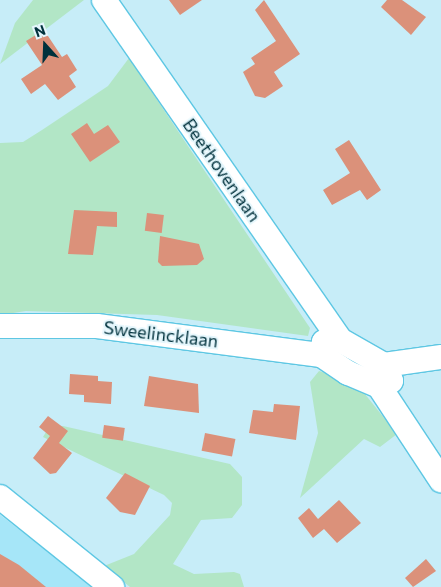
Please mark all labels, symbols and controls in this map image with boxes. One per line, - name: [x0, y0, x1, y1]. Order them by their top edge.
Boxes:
- north arrow: [20, 20, 70, 70]
- text: N: [32, 21, 48, 40]
- street label: Beethovenlaan: [178, 114, 266, 226]
- street label: Sweelincklaan: [103, 316, 219, 352]

